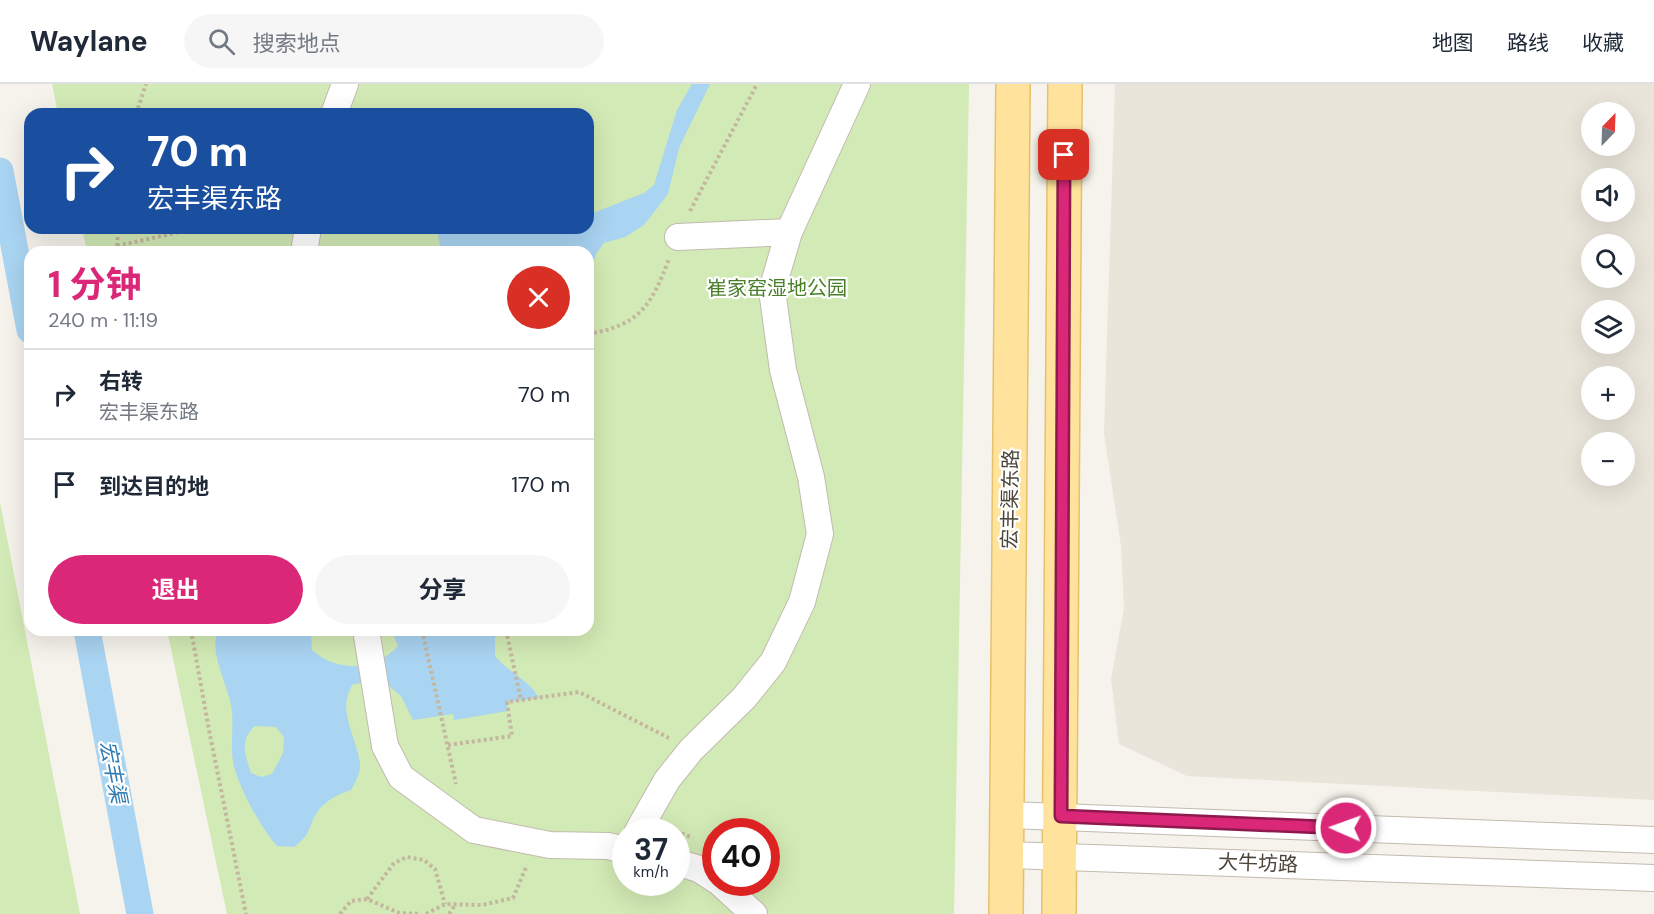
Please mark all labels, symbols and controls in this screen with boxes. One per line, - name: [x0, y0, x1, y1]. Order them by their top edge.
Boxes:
- search box: [184, 14, 604, 68]
- text: Waylane: [30, 23, 148, 60]
- icon: search: [205, 25, 238, 58]
- text: 搜索地点: [253, 29, 341, 58]
- text: 地图: [1432, 29, 1474, 57]
- text: 路线: [1507, 29, 1549, 57]
- text: 收藏: [1582, 29, 1624, 57]
- north arrow: [1581, 102, 1635, 156]
- map controls: [1581, 102, 1635, 486]
- text: 70 m: [147, 124, 248, 179]
- pin: [1038, 129, 1089, 180]
- icon: right: [48, 132, 126, 210]
- icon: arrive: [1047, 138, 1080, 171]
- button: sound: [1581, 168, 1635, 222]
- text: 宏丰渠东路: [147, 181, 282, 216]
- button: search: [1581, 234, 1635, 288]
- text: 1 分钟: [48, 261, 142, 308]
- button: close: [507, 266, 570, 329]
- park label: 崔家窑湿地公园: [707, 275, 847, 301]
- button: layers: [1581, 300, 1635, 354]
- text: 240 m · 11:19: [48, 307, 158, 333]
- button: +: [1581, 366, 1635, 420]
- text: 右转: [99, 367, 143, 396]
- icon: right: [48, 378, 81, 411]
- text: 70 m: [518, 380, 570, 409]
- text: 宏丰渠东路: [99, 399, 199, 425]
- button: −: [1581, 432, 1635, 486]
- street label: 宏丰渠东路: [996, 449, 1024, 549]
- icon: arrive: [48, 468, 81, 501]
- text: 170 m: [511, 470, 570, 499]
- text: 到达目的地: [99, 472, 209, 501]
- button: 退出: [48, 555, 303, 624]
- button: 分享: [315, 555, 570, 624]
- water label: 宏丰渠: [93, 738, 133, 809]
- position arrow: [1314, 796, 1378, 860]
- speed limit sign: 40: [702, 818, 780, 896]
- text: 37: [634, 830, 668, 869]
- street label: 大牛坊路: [1218, 849, 1298, 877]
- text: km/h: [633, 862, 669, 882]

